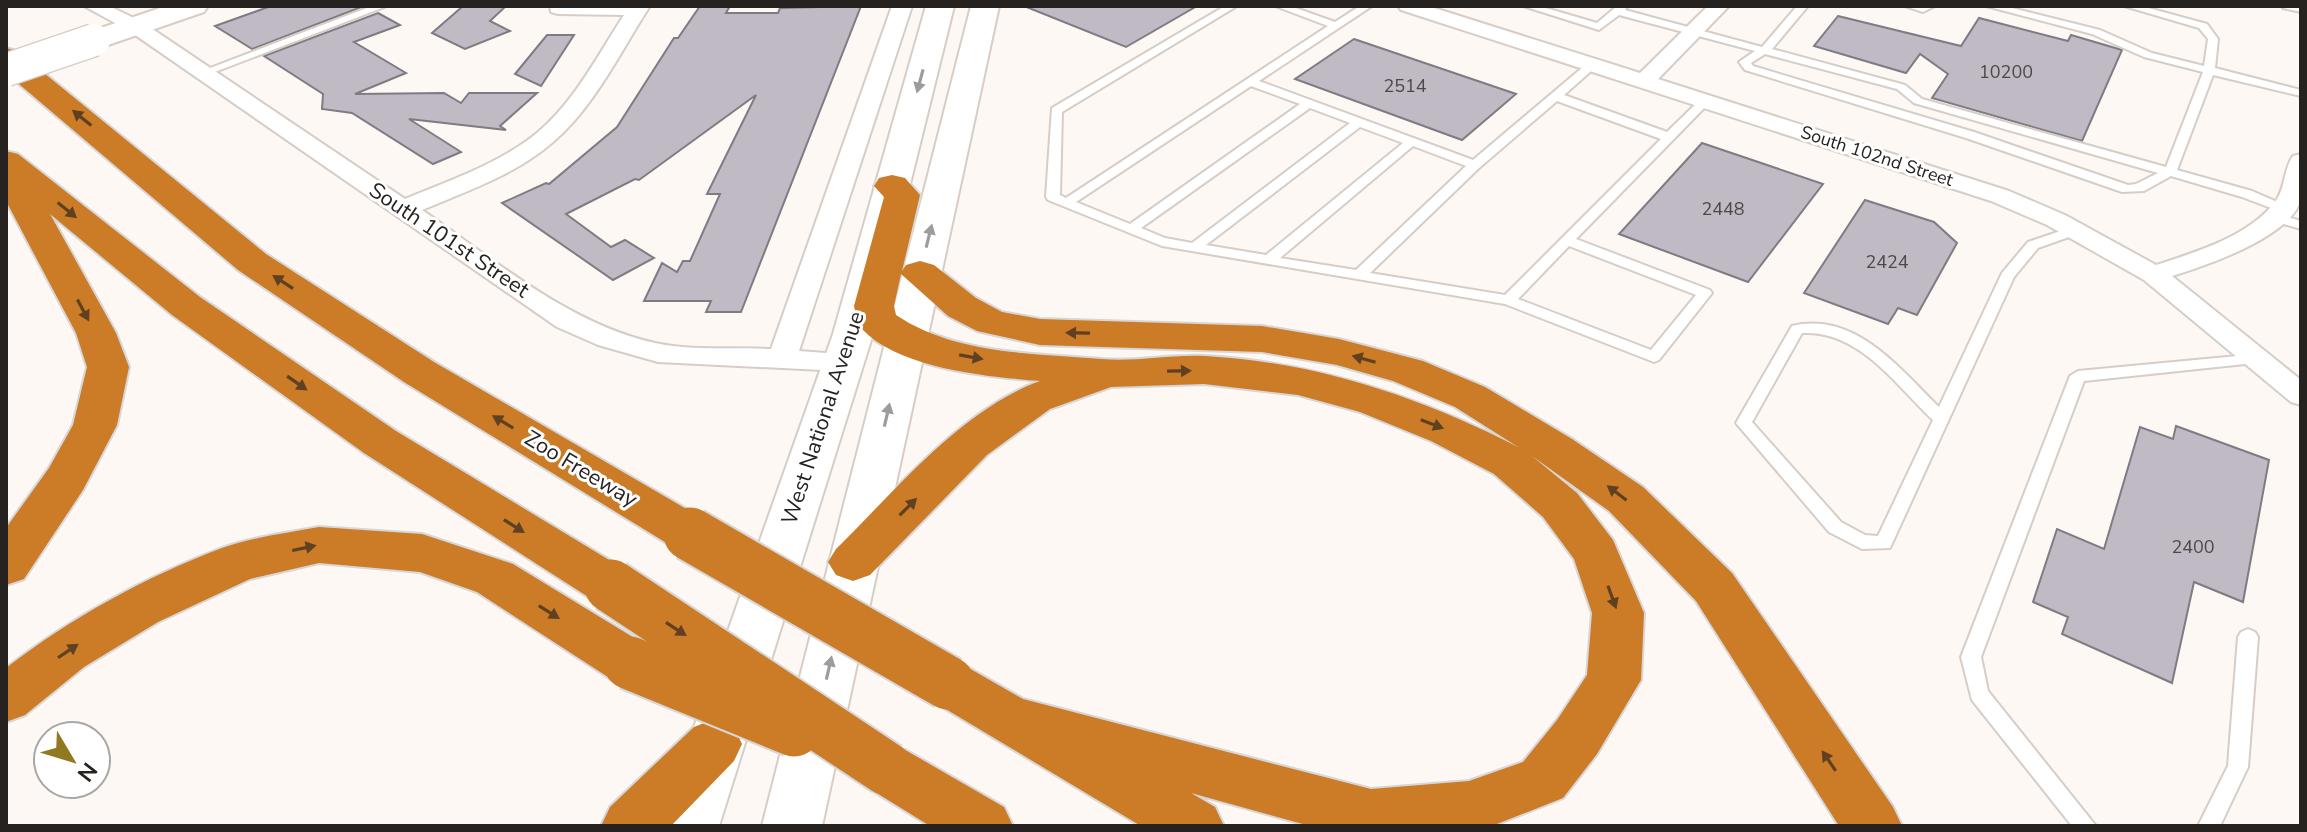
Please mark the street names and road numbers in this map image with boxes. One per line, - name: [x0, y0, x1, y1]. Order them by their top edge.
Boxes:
- street label: South 102nd Street: [1798, 120, 1957, 192]
- street label: South 101st Street: [363, 175, 535, 305]
- street label: West National Avenue: [774, 307, 872, 529]
- street label: Zoo Freeway: [519, 424, 644, 515]

